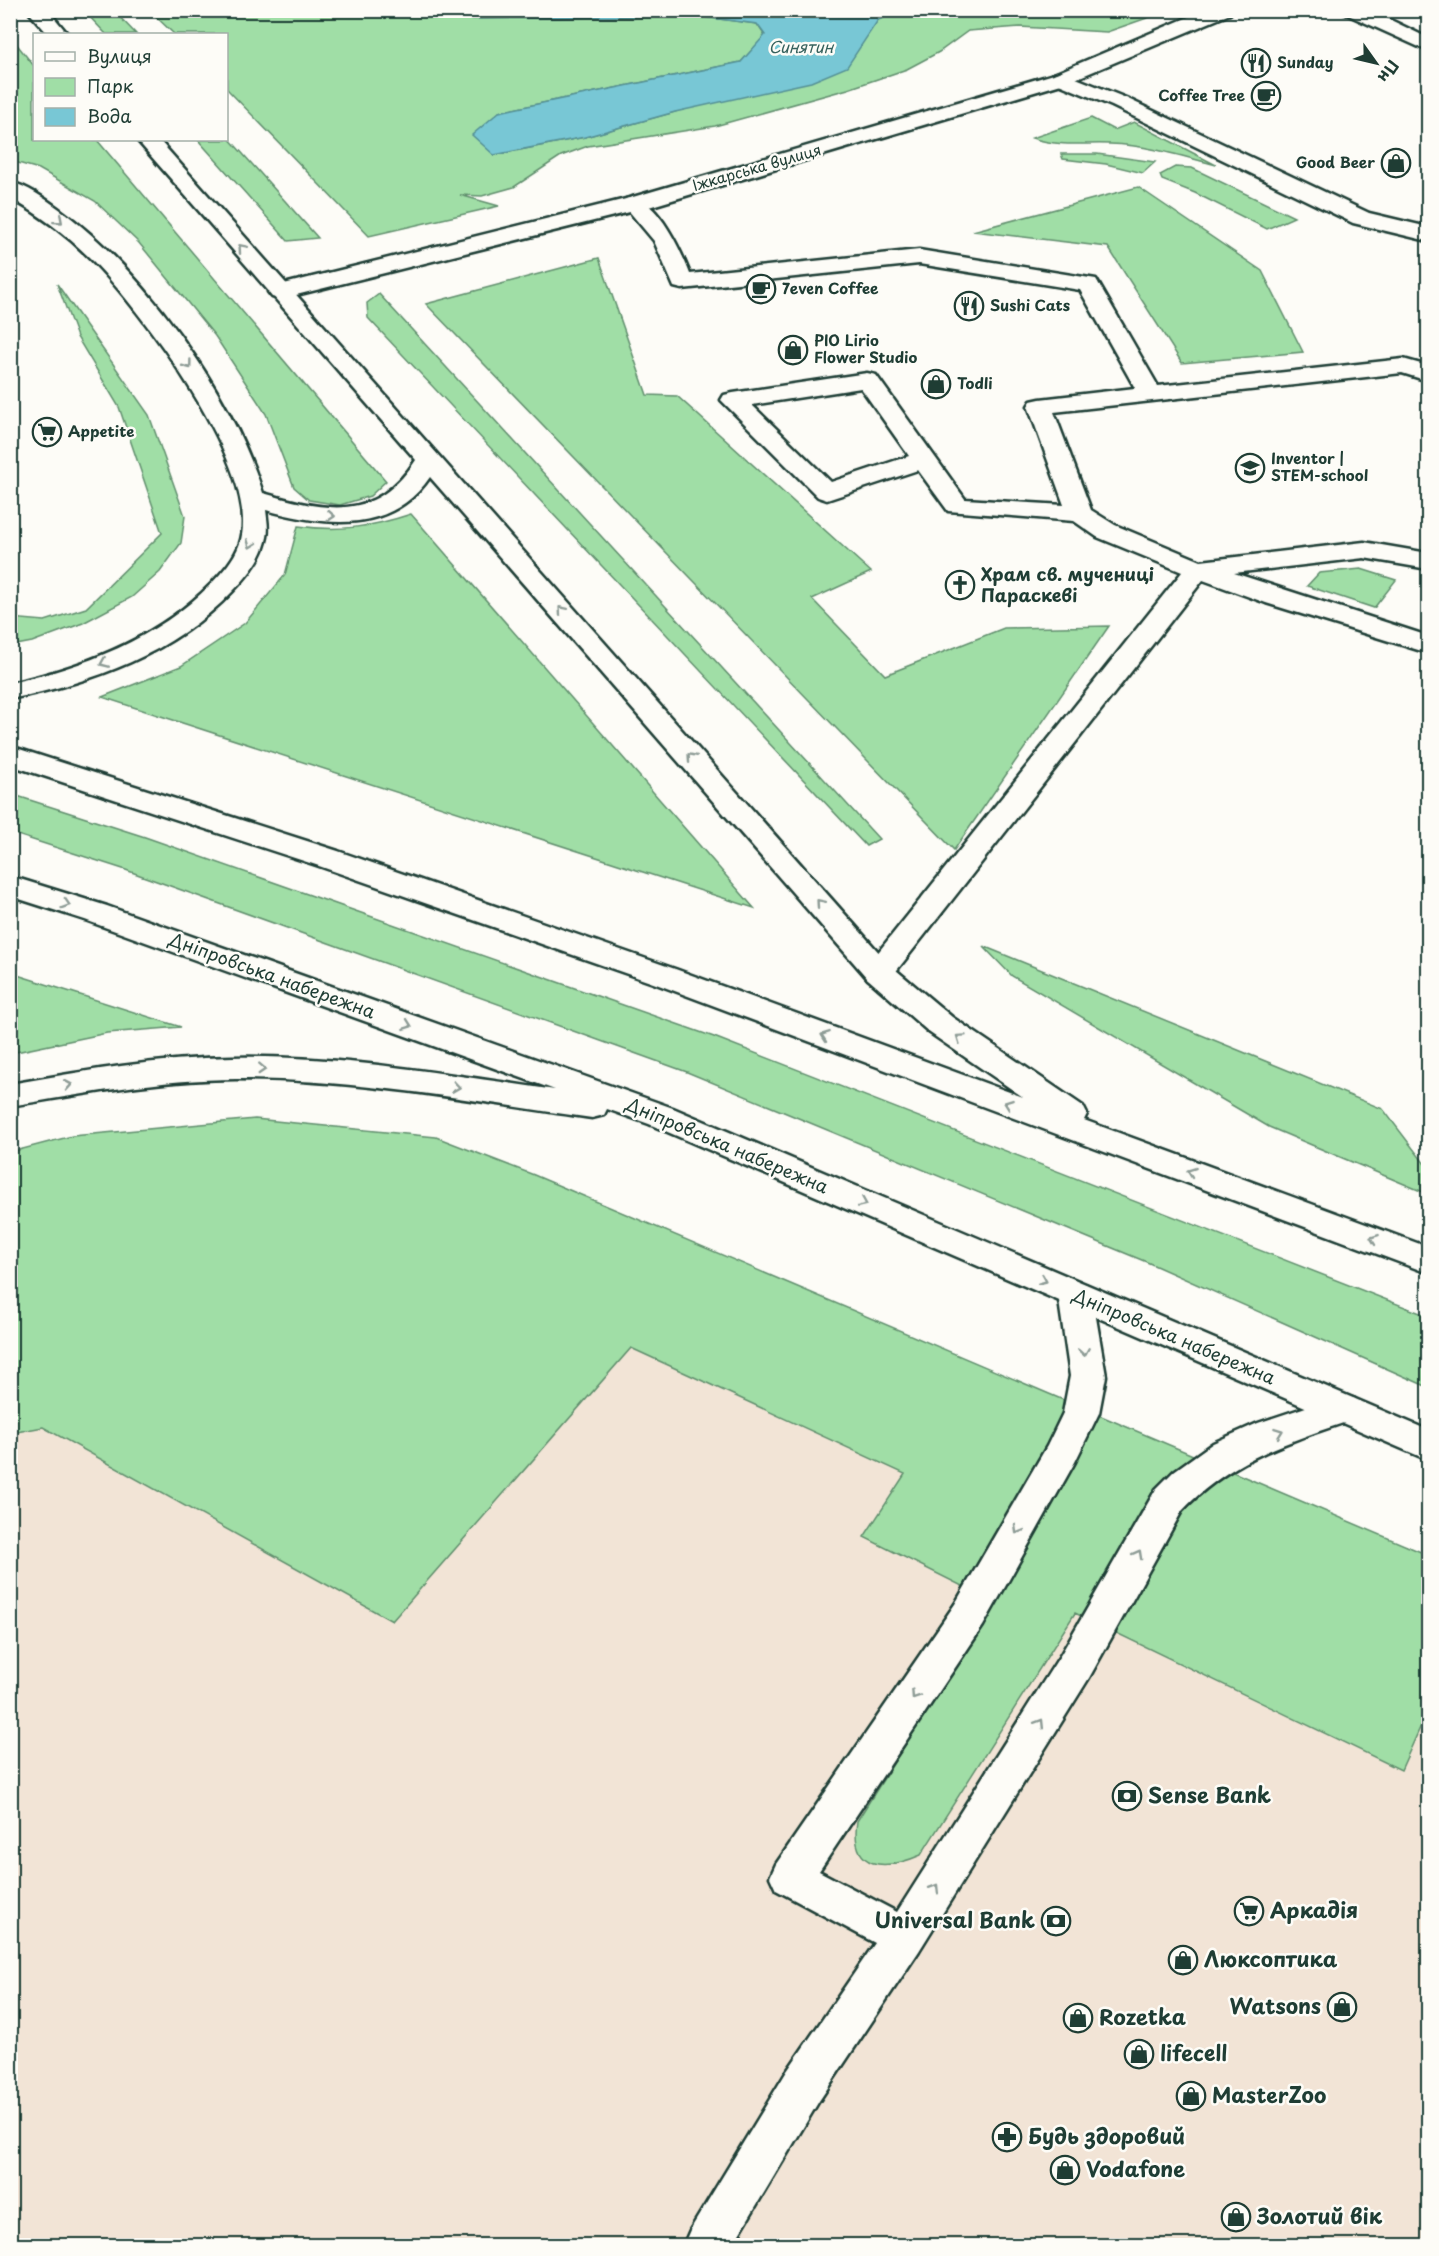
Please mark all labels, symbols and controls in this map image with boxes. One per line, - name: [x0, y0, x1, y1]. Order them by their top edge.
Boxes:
- legend: [33, 33, 228, 141]
- north arrow: [1346, 33, 1406, 93]
- water label: Синятин: [768, 34, 835, 58]
- text: Вулиця: [87, 42, 152, 69]
- restaurant icon: Sunday: [1240, 47, 1272, 79]
- place label: Sunday: [1277, 50, 1334, 73]
- text: Пн: [1373, 56, 1406, 88]
- text: Парк: [87, 72, 134, 99]
- cafe icon: Coffee Tree: [1250, 80, 1282, 112]
- place label: Coffee Tree: [1158, 83, 1246, 106]
- text: Вода: [87, 102, 132, 129]
- street label: Іжкарська вулиця: [689, 137, 824, 196]
- shop icon: Good Beer: [1380, 147, 1412, 179]
- place label: Good Beer: [1296, 150, 1375, 173]
- one-way arrow: [52, 213, 63, 224]
- one-way arrow: [238, 244, 249, 255]
- cafe icon: 7even Coffee: [745, 273, 777, 305]
- place label: 7even Coffee: [782, 276, 879, 299]
- restaurant icon: Sushi Cats: [953, 290, 985, 322]
- place label: Sushi Cats: [990, 293, 1070, 316]
- place label: PIO Lirio Flower Studio: [814, 328, 917, 368]
- shop icon: PIO Lirio Flower Studio: [777, 334, 809, 366]
- one-way arrow: [181, 359, 192, 370]
- shop icon: Todli: [920, 368, 952, 400]
- place label: Todli: [957, 371, 993, 394]
- supermarket icon: Appetite: [31, 416, 63, 448]
- place label: Appetite: [68, 419, 134, 442]
- place label: Inventor | STEM-school: [1271, 446, 1368, 486]
- school or university icon: Inventor | STEM-school: [1234, 452, 1266, 484]
- one-way arrow: [326, 509, 335, 522]
- one-way arrow: [246, 538, 258, 549]
- place label: Храм св. мучениці Параскеві: [981, 560, 1154, 608]
- church icon: Храм св. мучениці Параскеві: [944, 569, 976, 601]
- one-way arrow: [558, 606, 569, 617]
- one-way arrow: [99, 656, 110, 668]
- one-way arrow: [687, 753, 698, 764]
- one-way arrow: [60, 896, 71, 909]
- one-way arrow: [816, 899, 827, 910]
- street label: Дніпровська набережна: [165, 924, 380, 1025]
- one-way arrow: [403, 1017, 413, 1030]
- one-way arrow: [820, 1030, 831, 1043]
- one-way arrow: [955, 1034, 966, 1045]
- one-way arrow: [258, 1063, 267, 1076]
- one-way arrow: [63, 1079, 73, 1092]
- one-way arrow: [451, 1081, 461, 1093]
- street label: Дніпровська набережна: [621, 1089, 834, 1200]
- one-way arrow: [1003, 1098, 1014, 1111]
- one-way arrow: [1186, 1166, 1197, 1179]
- one-way arrow: [857, 1196, 868, 1208]
- one-way arrow: [1369, 1234, 1379, 1247]
- one-way arrow: [1036, 1273, 1047, 1285]
- street label: Дніпровська набережна: [1068, 1280, 1281, 1391]
- one-way arrow: [1077, 1346, 1090, 1356]
- one-way arrow: [1273, 1426, 1284, 1439]
- one-way arrow: [1014, 1524, 1025, 1534]
- one-way arrow: [1131, 1550, 1142, 1561]
- one-way arrow: [911, 1688, 922, 1699]
- one-way arrow: [1032, 1719, 1044, 1729]
- place label: Sense Bank: [1148, 1778, 1271, 1810]
- bank icon: Sense Bank: [1111, 1780, 1143, 1812]
- one-way arrow: [928, 1883, 939, 1894]
- place label: Аркадія: [1270, 1893, 1358, 1925]
- supermarket icon: Аркадія: [1233, 1895, 1265, 1927]
- place label: Universal Bank: [874, 1903, 1035, 1935]
- bank icon: Universal Bank: [1040, 1905, 1072, 1937]
- place label: Люксоптика: [1204, 1942, 1338, 1974]
- shop icon: Люксоптика: [1167, 1944, 1199, 1976]
- place label: Watsons: [1230, 1989, 1321, 2021]
- shop icon: Watsons: [1326, 1991, 1358, 2023]
- place label: Rozetka: [1099, 2000, 1186, 2032]
- shop icon: Rozetka: [1062, 2002, 1094, 2034]
- place label: lifecell: [1160, 2036, 1227, 2068]
- shop icon: lifecell: [1123, 2038, 1155, 2070]
- place label: MasterZoo: [1212, 2078, 1326, 2110]
- shop icon: MasterZoo: [1175, 2080, 1207, 2112]
- place label: Будь здоровий: [1028, 2119, 1185, 2151]
- pharmacy icon: Будь здоровий: [991, 2121, 1023, 2153]
- place label: Vodafone: [1086, 2152, 1185, 2184]
- shop icon: Vodafone: [1049, 2154, 1081, 2186]
- place label: Золотий вік: [1256, 2199, 1383, 2231]
- shop icon: Золотий вік: [1220, 2201, 1252, 2233]

